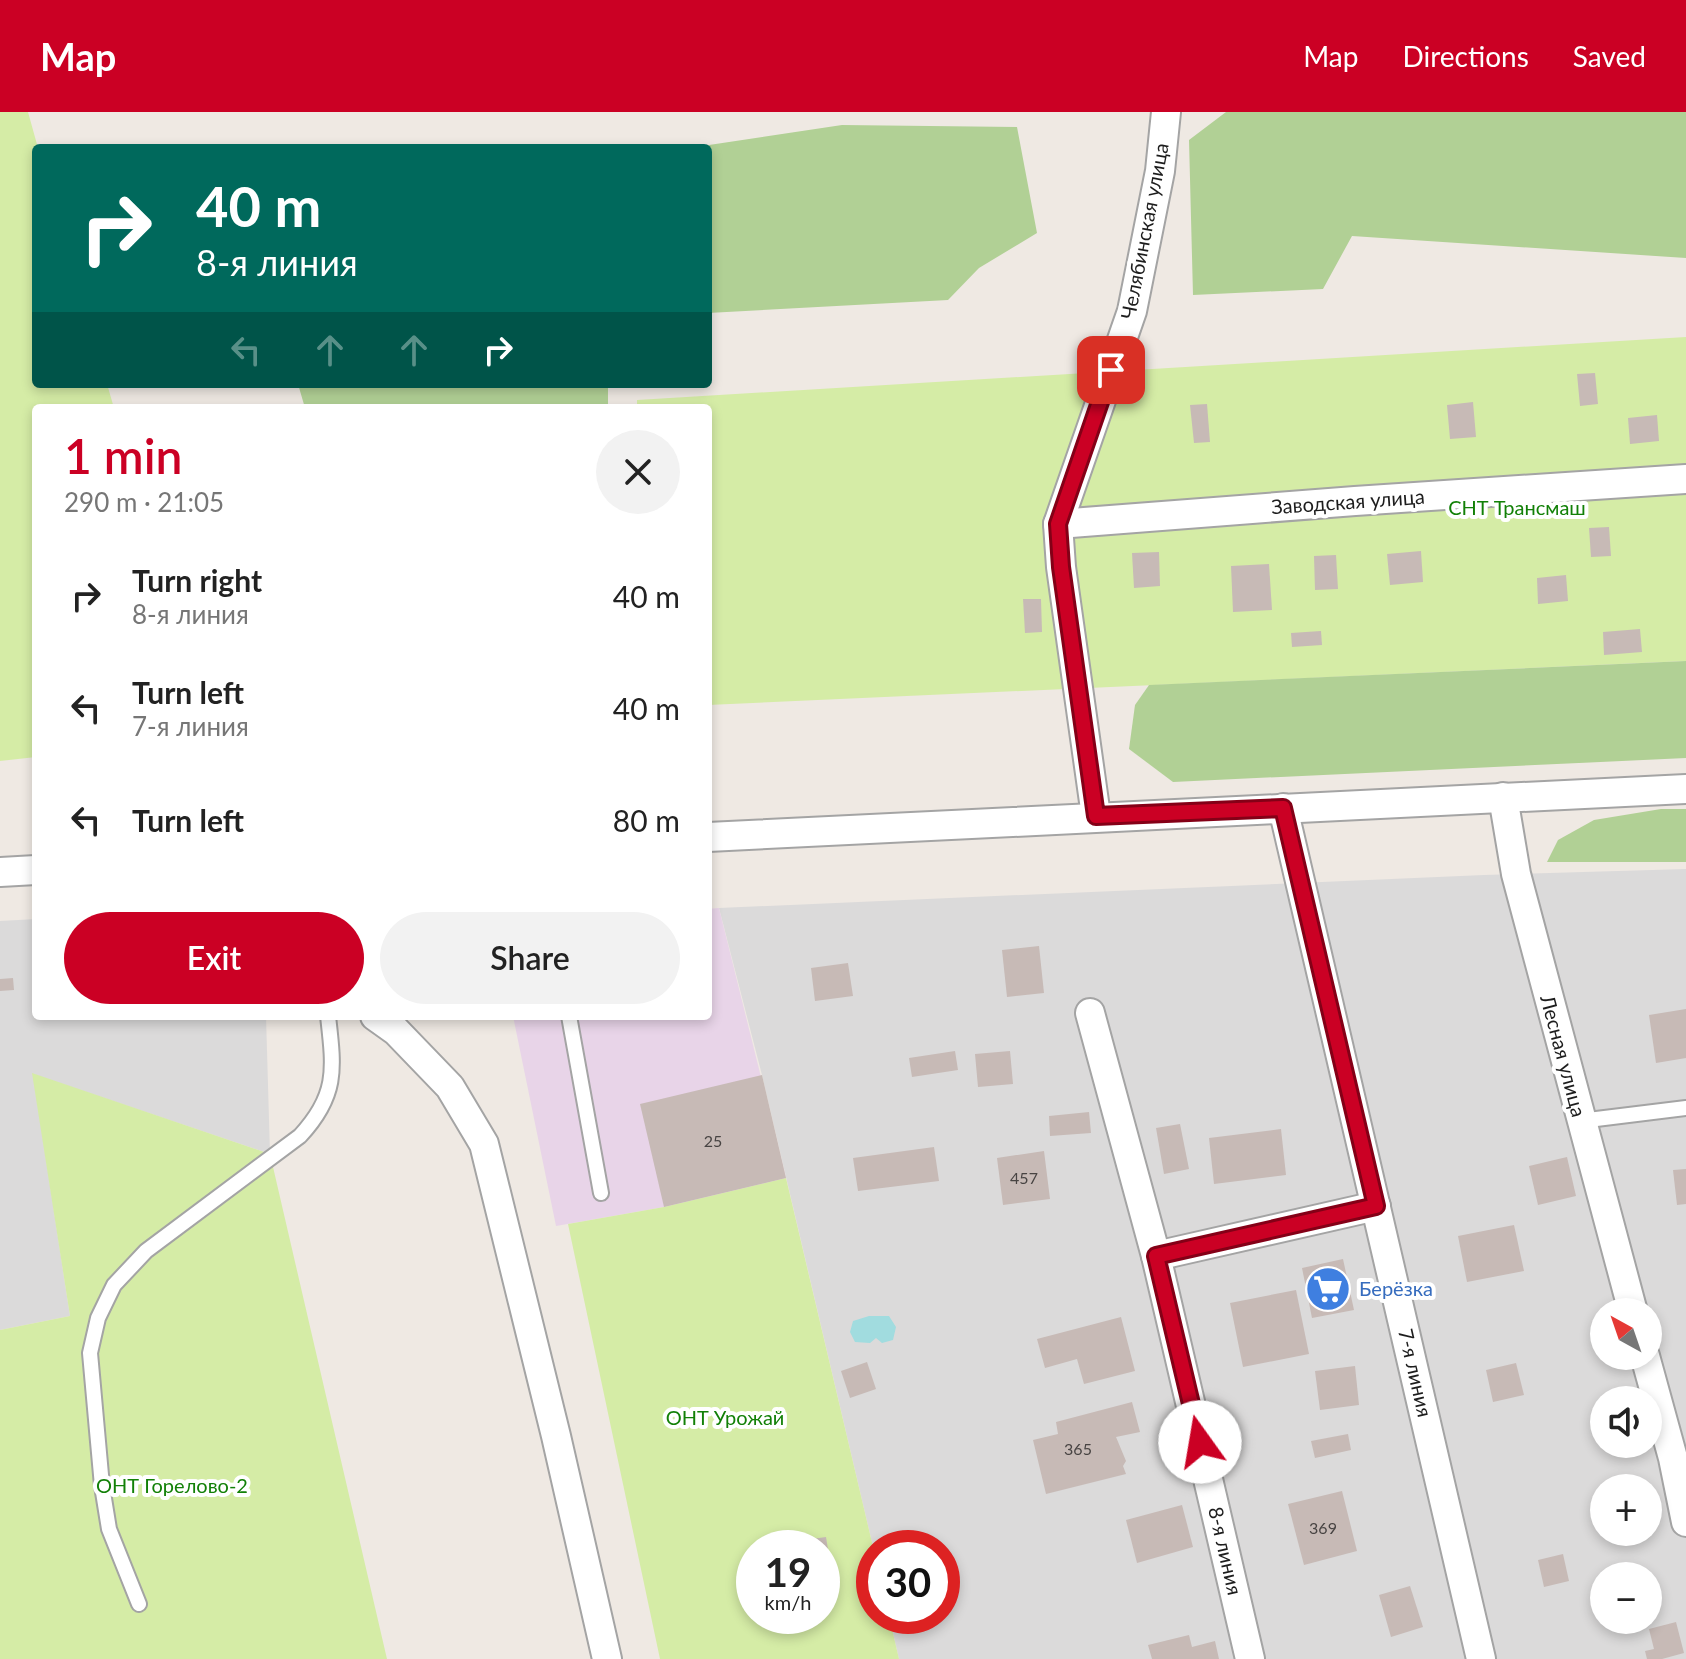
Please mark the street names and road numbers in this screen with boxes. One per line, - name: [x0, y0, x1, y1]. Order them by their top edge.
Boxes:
- street label: Челябинская улица: [1115, 141, 1173, 321]
- street label: Заводская улица: [1270, 484, 1425, 518]
- street label: Лесная улица: [1536, 991, 1592, 1119]
- street label: 7-я линия: [1394, 1326, 1438, 1419]
- street label: 8-я линия: [1204, 1504, 1248, 1597]

